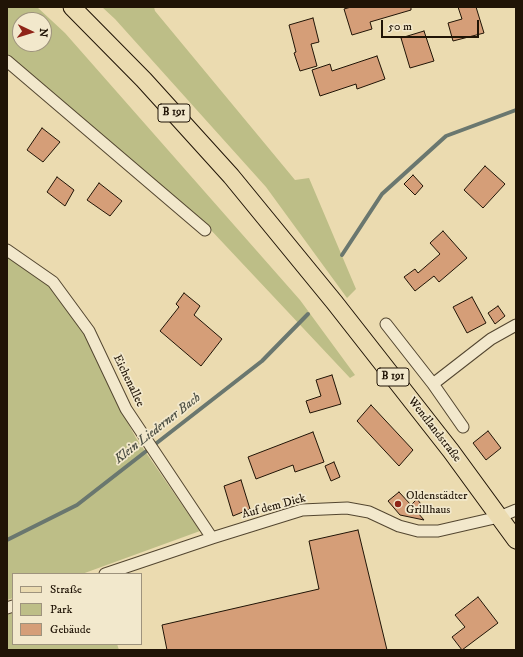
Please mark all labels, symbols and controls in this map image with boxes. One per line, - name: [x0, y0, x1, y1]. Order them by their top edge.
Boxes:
- north arrow: [12, 12, 52, 52]
- scale bar: [383, 12, 481, 38]
- text: 50 m: [388, 19, 412, 34]
- text: N: [36, 28, 50, 38]
- road number: B 191: [158, 104, 190, 122]
- street label: Eichenallee: [109, 352, 147, 410]
- road number: B 191: [377, 368, 409, 386]
- water label: Klein Liederner Bach: [112, 390, 204, 468]
- street label: Wendlandstraße: [404, 395, 464, 465]
- place label: Oldenstädter Grillhaus: [406, 490, 467, 518]
- street label: Auf dem Diek: [241, 492, 307, 522]
- marker: Oldenstädter Grillhaus: [393, 499, 403, 509]
- legend: [12, 573, 142, 645]
- text: Straße: [50, 582, 82, 597]
- text: Park: [50, 602, 72, 617]
- text: Gebäude: [50, 622, 91, 637]

